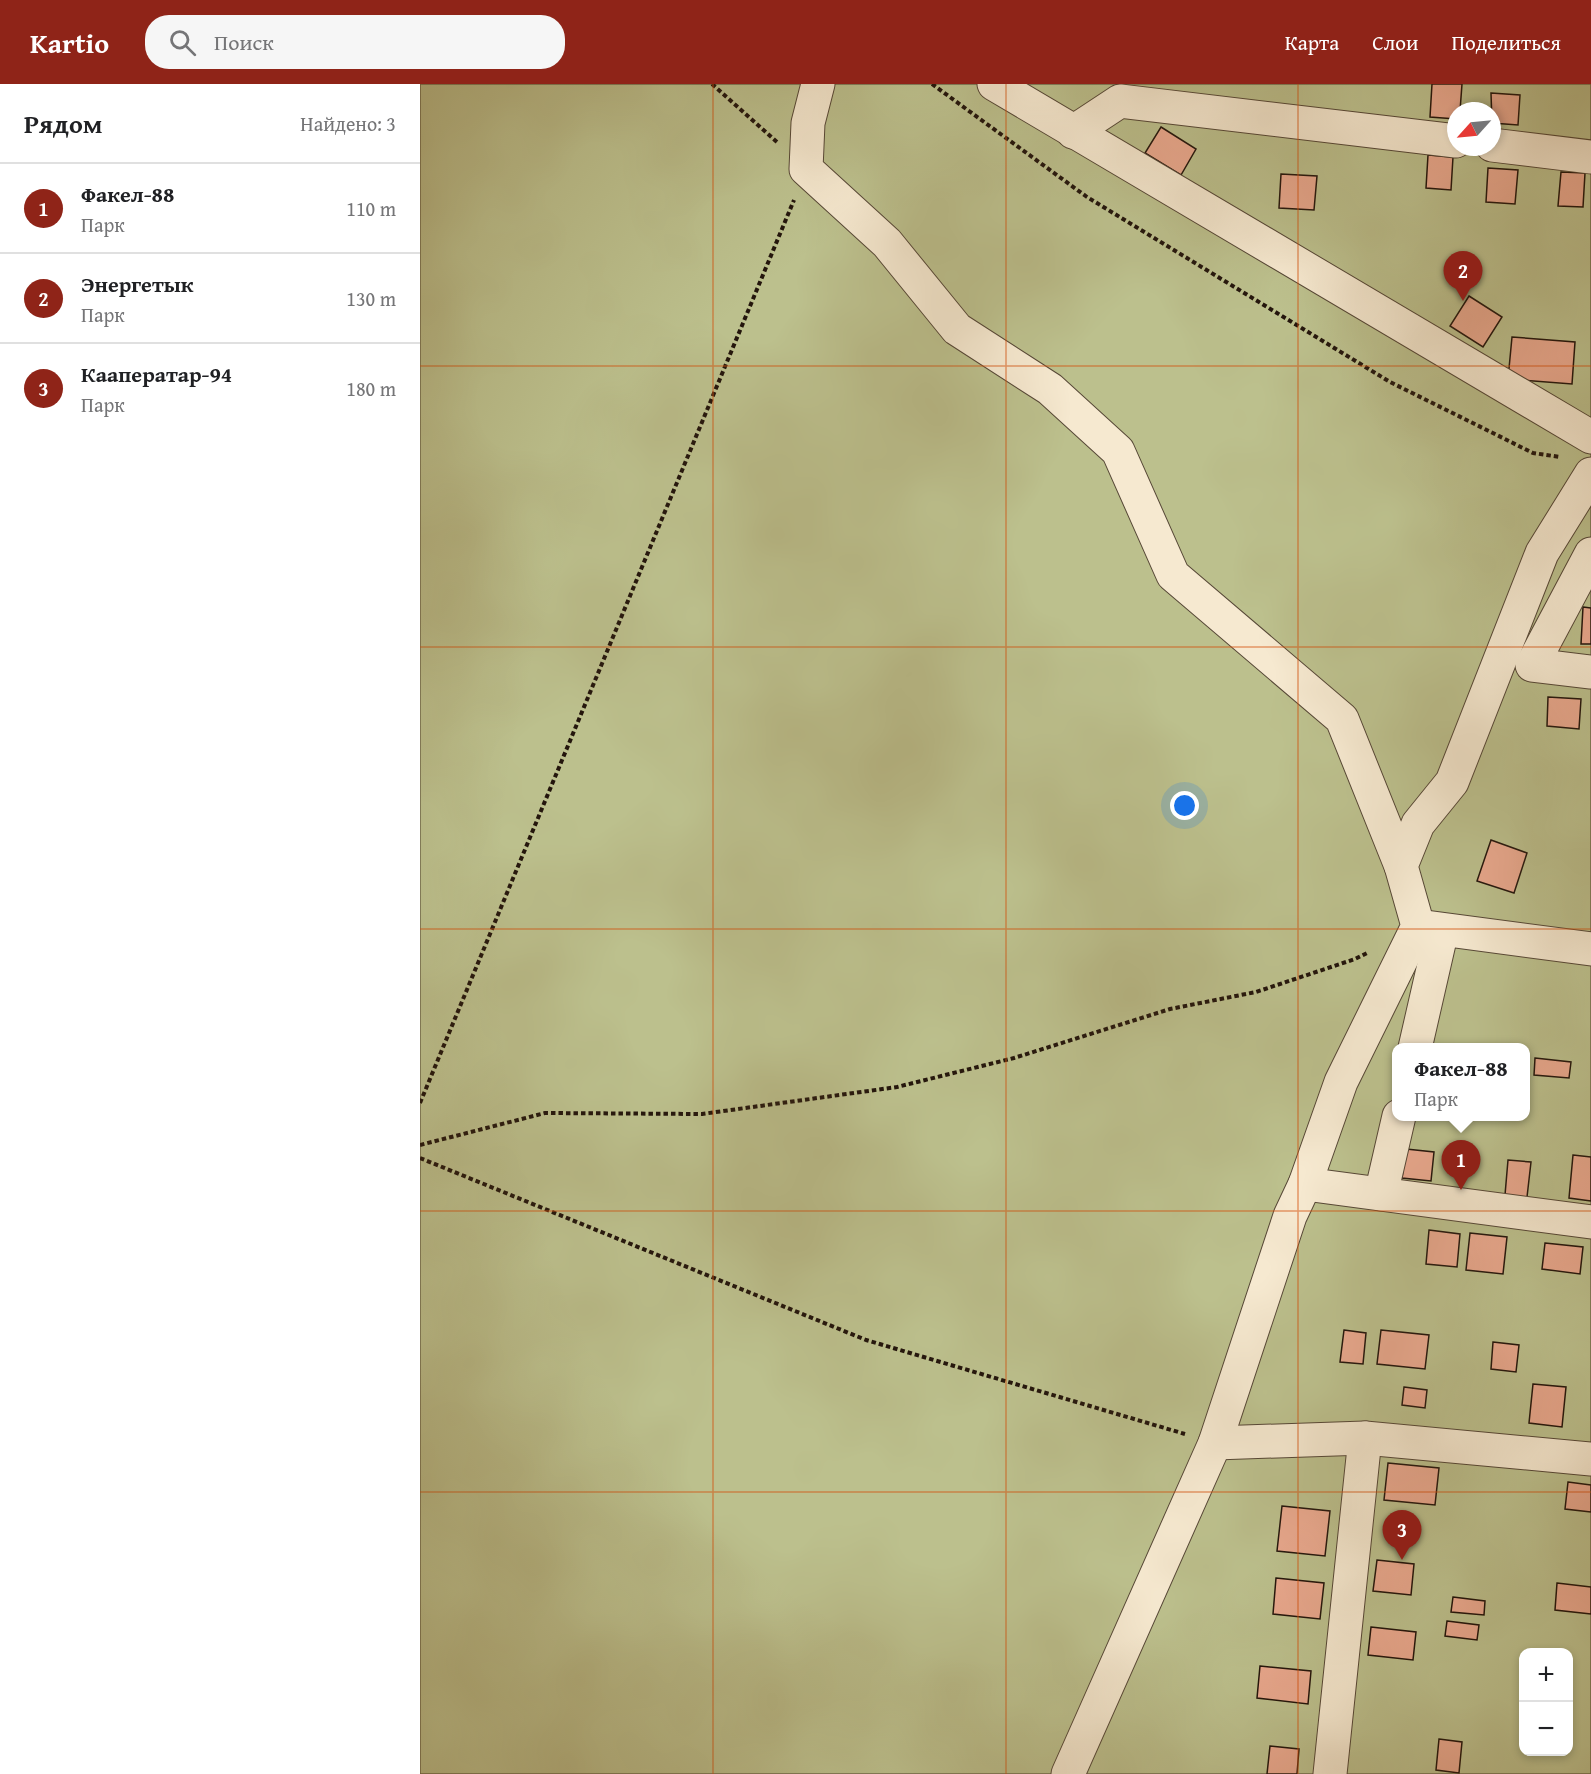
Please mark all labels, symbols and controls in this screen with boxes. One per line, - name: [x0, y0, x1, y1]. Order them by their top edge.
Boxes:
- search box: [145, 15, 565, 69]
- text: Kartio: [30, 22, 109, 63]
- icon: search: [166, 26, 199, 59]
- text: Поиск: [214, 26, 274, 58]
- text: Карта: [1285, 27, 1339, 58]
- text: Слои: [1372, 27, 1418, 58]
- text: Поделиться: [1451, 27, 1561, 58]
- north arrow: [1447, 102, 1501, 156]
- text: Рядом: [24, 104, 102, 143]
- text: Найдено: 3: [300, 109, 396, 138]
- text: Факел-88: [81, 178, 174, 210]
- text: 1: [38, 194, 49, 223]
- text: 110 m: [346, 194, 396, 223]
- text: Парк: [81, 210, 125, 239]
- pin: 2: [1444, 252, 1482, 301]
- text: Энергетык: [81, 268, 193, 300]
- text: 2: [38, 284, 49, 313]
- text: 130 m: [346, 284, 396, 313]
- text: Парк: [81, 300, 125, 329]
- text: Кааператар-94: [81, 358, 232, 390]
- text: 3: [38, 374, 49, 403]
- text: 180 m: [346, 374, 396, 403]
- text: Парк: [81, 390, 125, 419]
- your location: [1170, 791, 1199, 820]
- popup: [1392, 1043, 1530, 1121]
- text: Факел-88: [1414, 1052, 1508, 1084]
- text: Парк: [1414, 1084, 1458, 1113]
- pin: 1: [1442, 1140, 1480, 1190]
- pin: 3: [1382, 1510, 1422, 1560]
- map controls: [1519, 1648, 1573, 1756]
- button: +: [1519, 1648, 1573, 1702]
- button: −: [1519, 1702, 1573, 1756]

